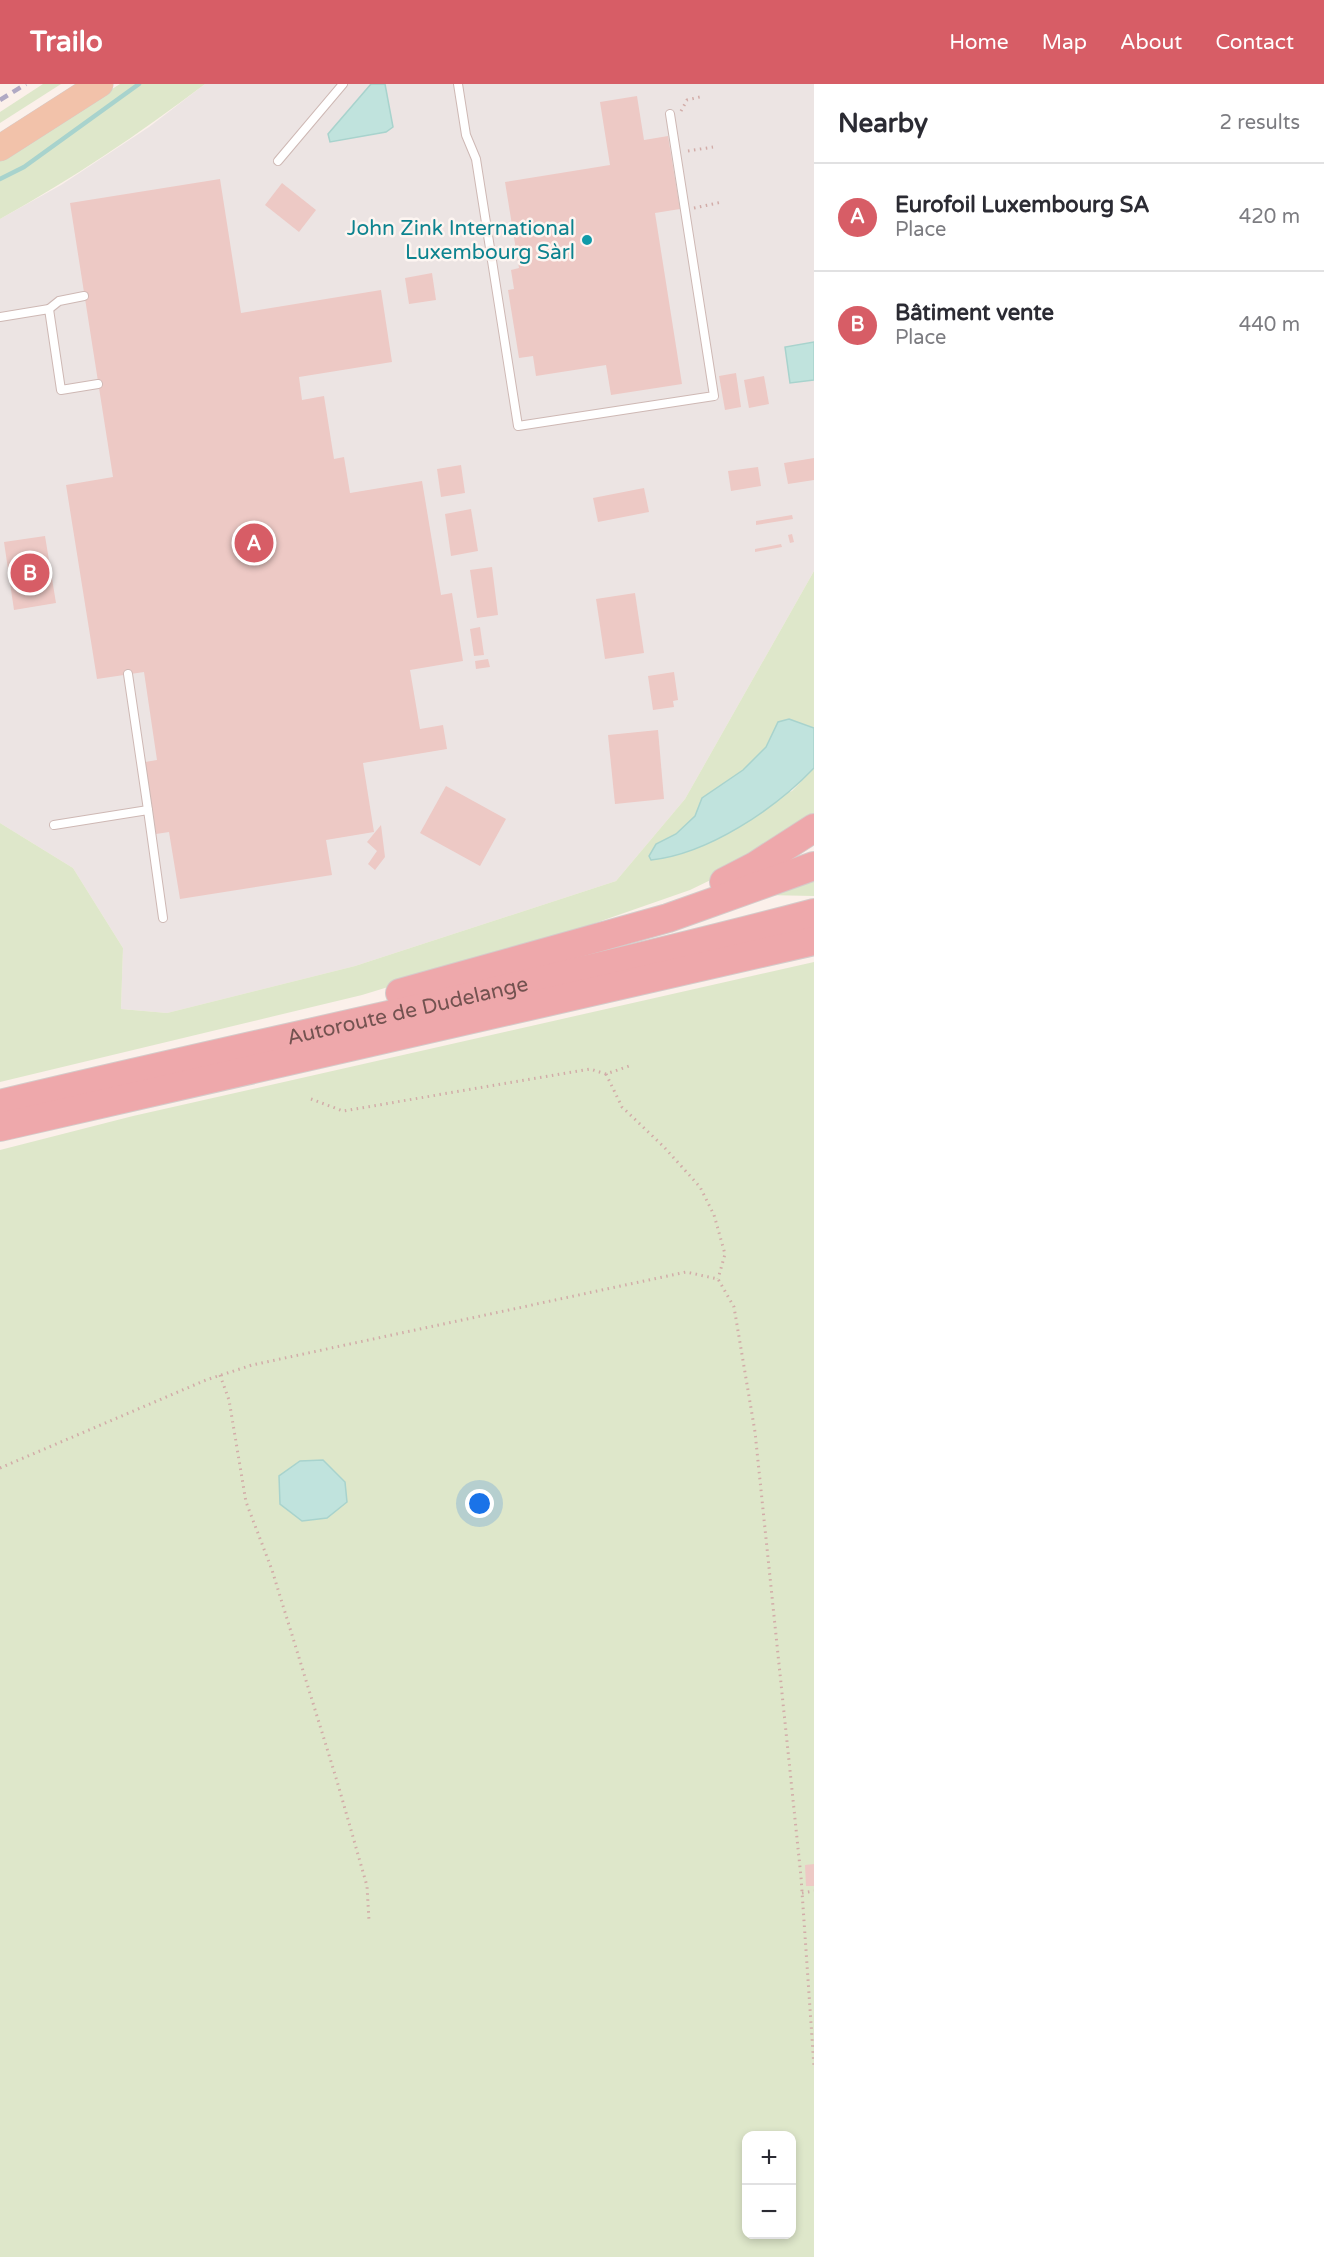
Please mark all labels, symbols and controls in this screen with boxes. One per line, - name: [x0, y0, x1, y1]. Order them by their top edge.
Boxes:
- text: Trailo: [30, 25, 103, 59]
- text: Home: [949, 30, 1009, 55]
- text: Map: [1042, 30, 1087, 55]
- text: About: [1120, 30, 1182, 55]
- text: Contact: [1215, 30, 1294, 55]
- text: Nearby: [838, 108, 928, 139]
- text: 2 results: [1220, 111, 1300, 135]
- text: Eurofoil Luxembourg SA: [895, 192, 1150, 218]
- text: A: [850, 205, 865, 229]
- text: 420 m: [1239, 205, 1300, 229]
- place label: John Zink International Luxembourg Sàrl: [347, 216, 575, 265]
- text: Place: [895, 218, 946, 242]
- marker: John Zink International Luxembourg Sàrl: [580, 233, 594, 247]
- text: Bâtiment vente: [895, 300, 1054, 326]
- text: B: [851, 313, 864, 337]
- text: 440 m: [1239, 313, 1300, 337]
- text: Place: [895, 326, 946, 350]
- pin: A: [234, 520, 274, 566]
- pin: B: [10, 550, 50, 596]
- street label: Autoroute de Dudelange: [284, 971, 531, 1050]
- your location: [465, 1489, 494, 1518]
- map controls: [742, 2131, 796, 2239]
- button: +: [742, 2131, 796, 2185]
- button: −: [742, 2185, 796, 2239]

